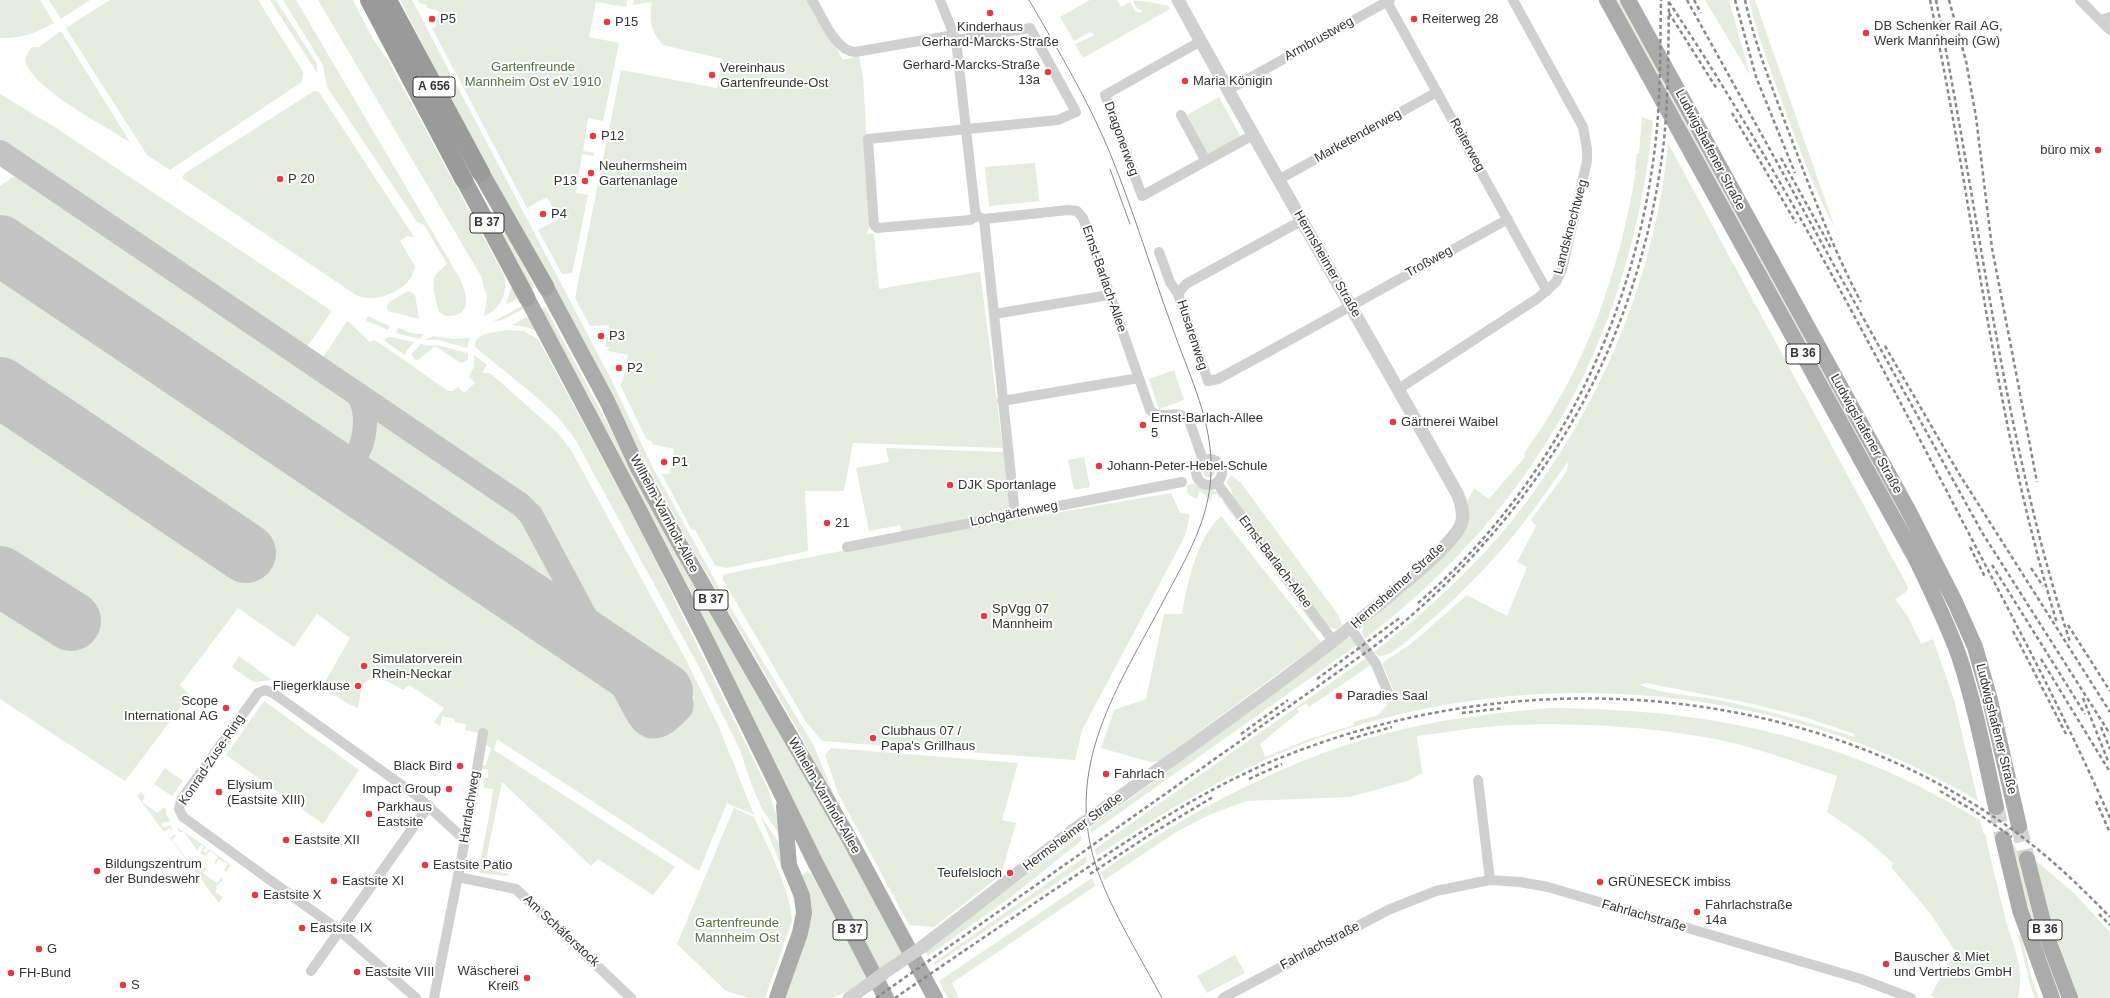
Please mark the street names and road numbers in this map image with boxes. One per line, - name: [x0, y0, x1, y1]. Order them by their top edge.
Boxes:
- street label: Armbrustweg: [1282, 14, 1356, 64]
- road number: A 656: [413, 77, 455, 97]
- street label: Ludwigshafener Straße: [1672, 87, 1748, 213]
- street label: Dragonerweg: [1100, 100, 1142, 178]
- street label: Marketenderweg: [1312, 106, 1404, 166]
- street label: Reiterweg: [1446, 116, 1488, 174]
- street label: Landsknechtweg: [1551, 178, 1591, 276]
- street label: Hermsheimer Straße: [1290, 208, 1364, 320]
- road number: B 37: [470, 213, 504, 233]
- street label: Ernst-Barlach-Allee: [1078, 224, 1130, 334]
- street label: Troßweg: [1403, 243, 1455, 281]
- street label: Husarenweg: [1173, 298, 1211, 372]
- road number: B 36: [1786, 344, 1820, 364]
- street label: Ludwigshafener Straße: [1827, 371, 1905, 497]
- street label: Wilhelm-Varnholt-Allee: [626, 452, 702, 576]
- street label: Lochgärtenweg: [969, 498, 1059, 530]
- street label: Ernst-Barlach-Allee: [1235, 513, 1315, 611]
- street label: Hermsheimer Straße: [1348, 540, 1448, 632]
- road number: B 37: [694, 590, 728, 610]
- street label: Ludwigshafener Straße: [1972, 662, 2020, 796]
- street label: Konrad-Zuse-Ring: [176, 712, 248, 808]
- street label: Wilhelm-Varnholt-Allee: [784, 735, 864, 857]
- street label: Harrlachweg: [457, 770, 483, 844]
- street label: Hermsheimer Straße: [1020, 789, 1126, 875]
- street label: Am Schäferstock: [520, 892, 602, 970]
- street label: Fahrlachstraße: [1600, 896, 1688, 936]
- street label: Fahrlachstraße: [1278, 919, 1362, 973]
- road number: B 37: [833, 920, 867, 940]
- road number: B 36: [2028, 920, 2062, 940]

